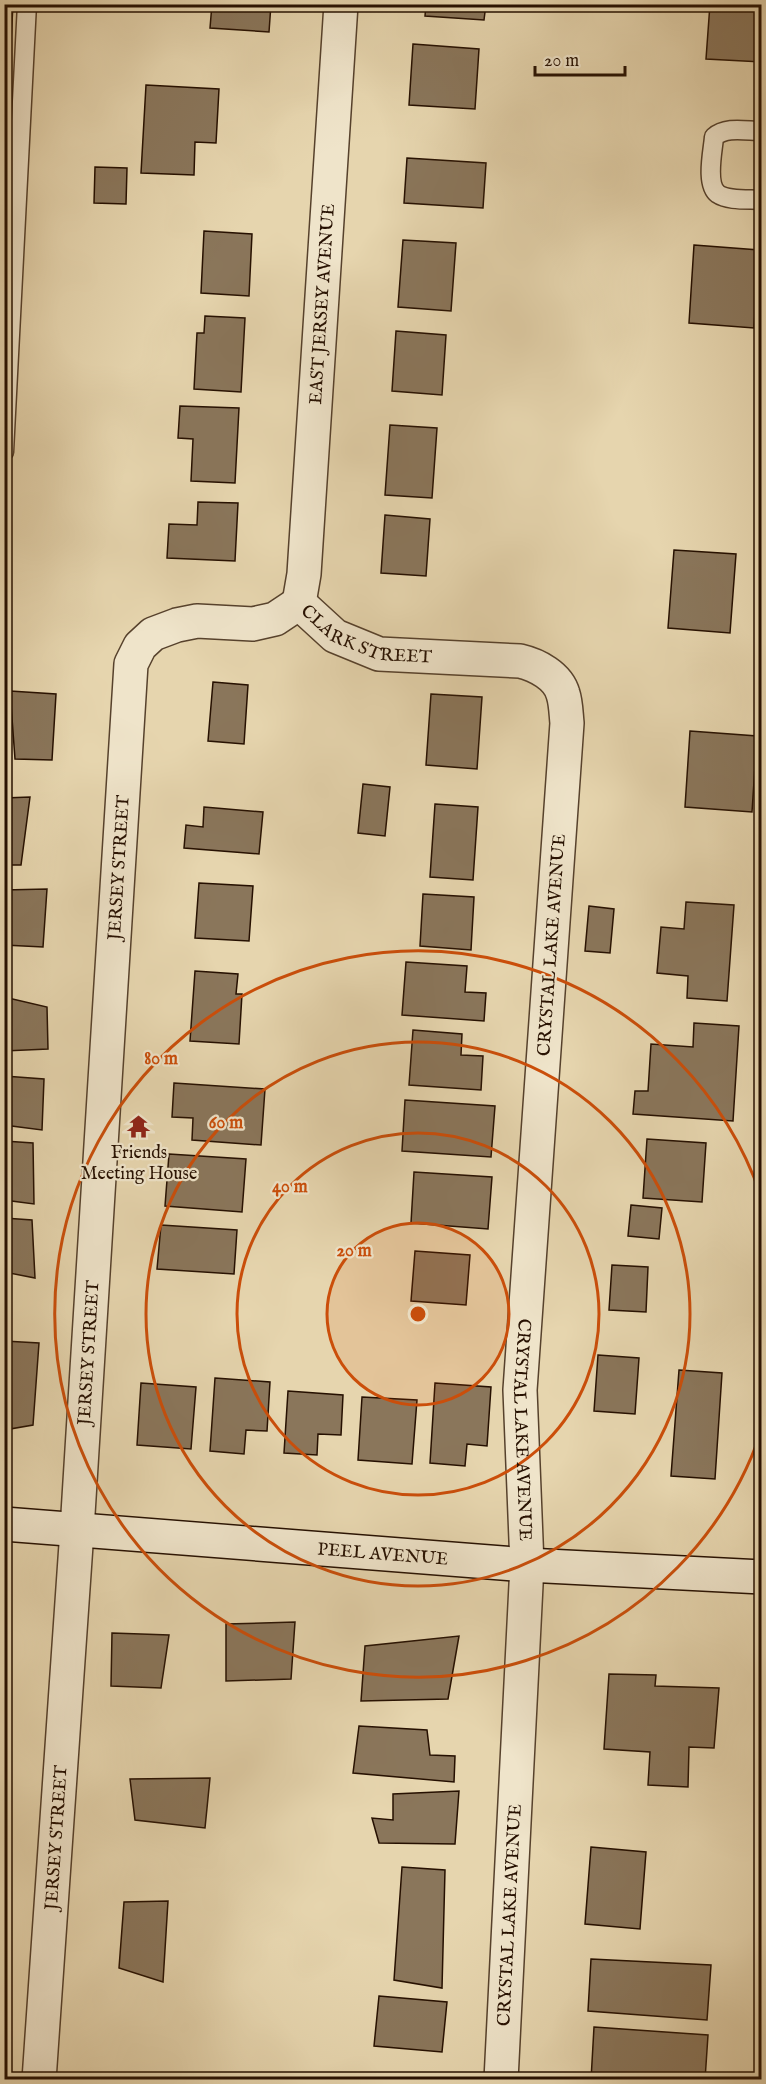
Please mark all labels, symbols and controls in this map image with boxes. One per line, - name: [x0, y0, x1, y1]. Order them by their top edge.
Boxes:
- scale bar: [535, 39, 625, 77]
- text: 20 m: [544, 50, 579, 73]
- street label: EAST JERSEY AVENUE: [305, 203, 341, 405]
- street label: CLARK STREET: [295, 600, 432, 670]
- street label: JERSEY STREET: [104, 795, 136, 943]
- street label: CRYSTAL LAKE AVENUE: [533, 833, 572, 1057]
- text: 80 m: [144, 1048, 178, 1071]
- text: 60 m: [209, 1112, 243, 1135]
- temple icon: Friends Meeting House: [126, 1113, 152, 1139]
- place label: Friends Meeting House: [81, 1142, 197, 1186]
- text: 40 m: [272, 1176, 308, 1199]
- text: 20 m: [336, 1240, 372, 1263]
- street label: JERSEY STREET: [73, 1280, 106, 1428]
- centre of rings: [408, 1304, 428, 1324]
- street label: CRYSTAL LAKE AVENUE: [507, 1318, 536, 1542]
- street label: PEEL AVENUE: [316, 1539, 449, 1572]
- street label: JERSEY STREET: [41, 1764, 74, 1913]
- street label: CRYSTAL LAKE AVENUE: [493, 1803, 528, 2027]

